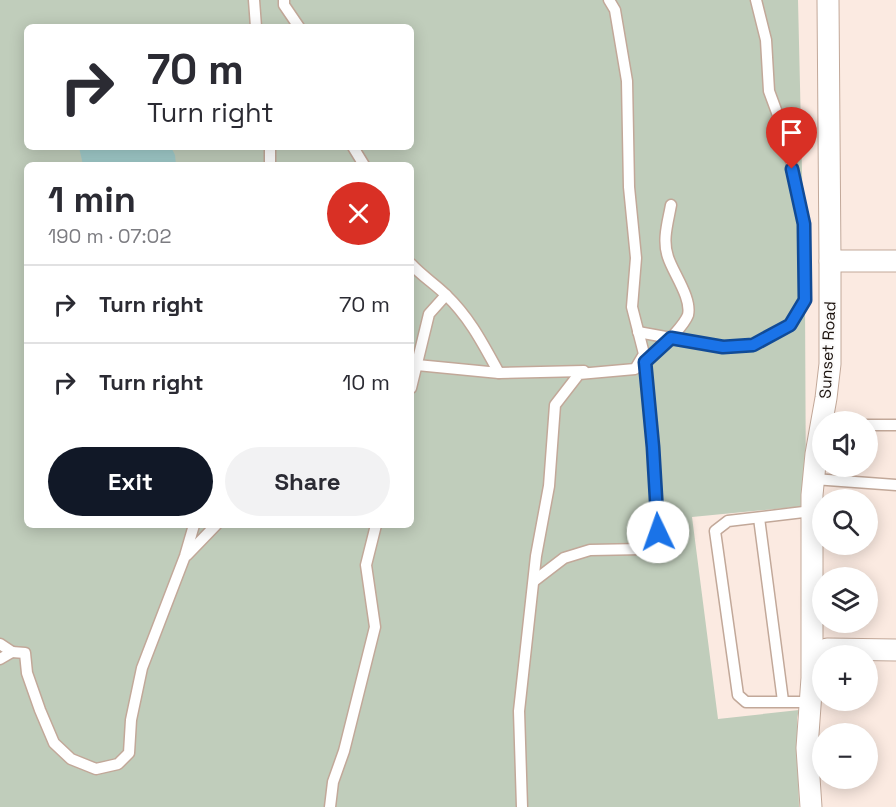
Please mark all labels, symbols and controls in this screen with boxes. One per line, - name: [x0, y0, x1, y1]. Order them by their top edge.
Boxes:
- text: 70 m: [147, 43, 244, 96]
- icon: right: [48, 48, 126, 126]
- text: Turn right: [147, 95, 274, 130]
- pin: [766, 107, 817, 169]
- icon: arrive: [775, 116, 808, 149]
- text: 1 min: [48, 177, 136, 223]
- button: close: [327, 182, 390, 245]
- text: 190 m · 07:02: [48, 223, 171, 249]
- icon: right: [48, 288, 81, 321]
- text: Turn right: [99, 290, 204, 318]
- text: 70 m: [339, 290, 390, 318]
- street label: Sunset Road: [814, 301, 841, 399]
- icon: right: [48, 366, 81, 399]
- text: Turn right: [99, 368, 204, 396]
- text: 10 m: [342, 368, 390, 396]
- map controls: [812, 411, 878, 789]
- button: sound: [812, 411, 878, 477]
- button: Exit: [48, 447, 213, 516]
- button: Share: [225, 447, 390, 516]
- button: search: [812, 489, 878, 555]
- position arrow: [626, 500, 690, 564]
- button: layers: [812, 567, 878, 633]
- button: +: [812, 645, 878, 711]
- button: −: [812, 723, 878, 789]

